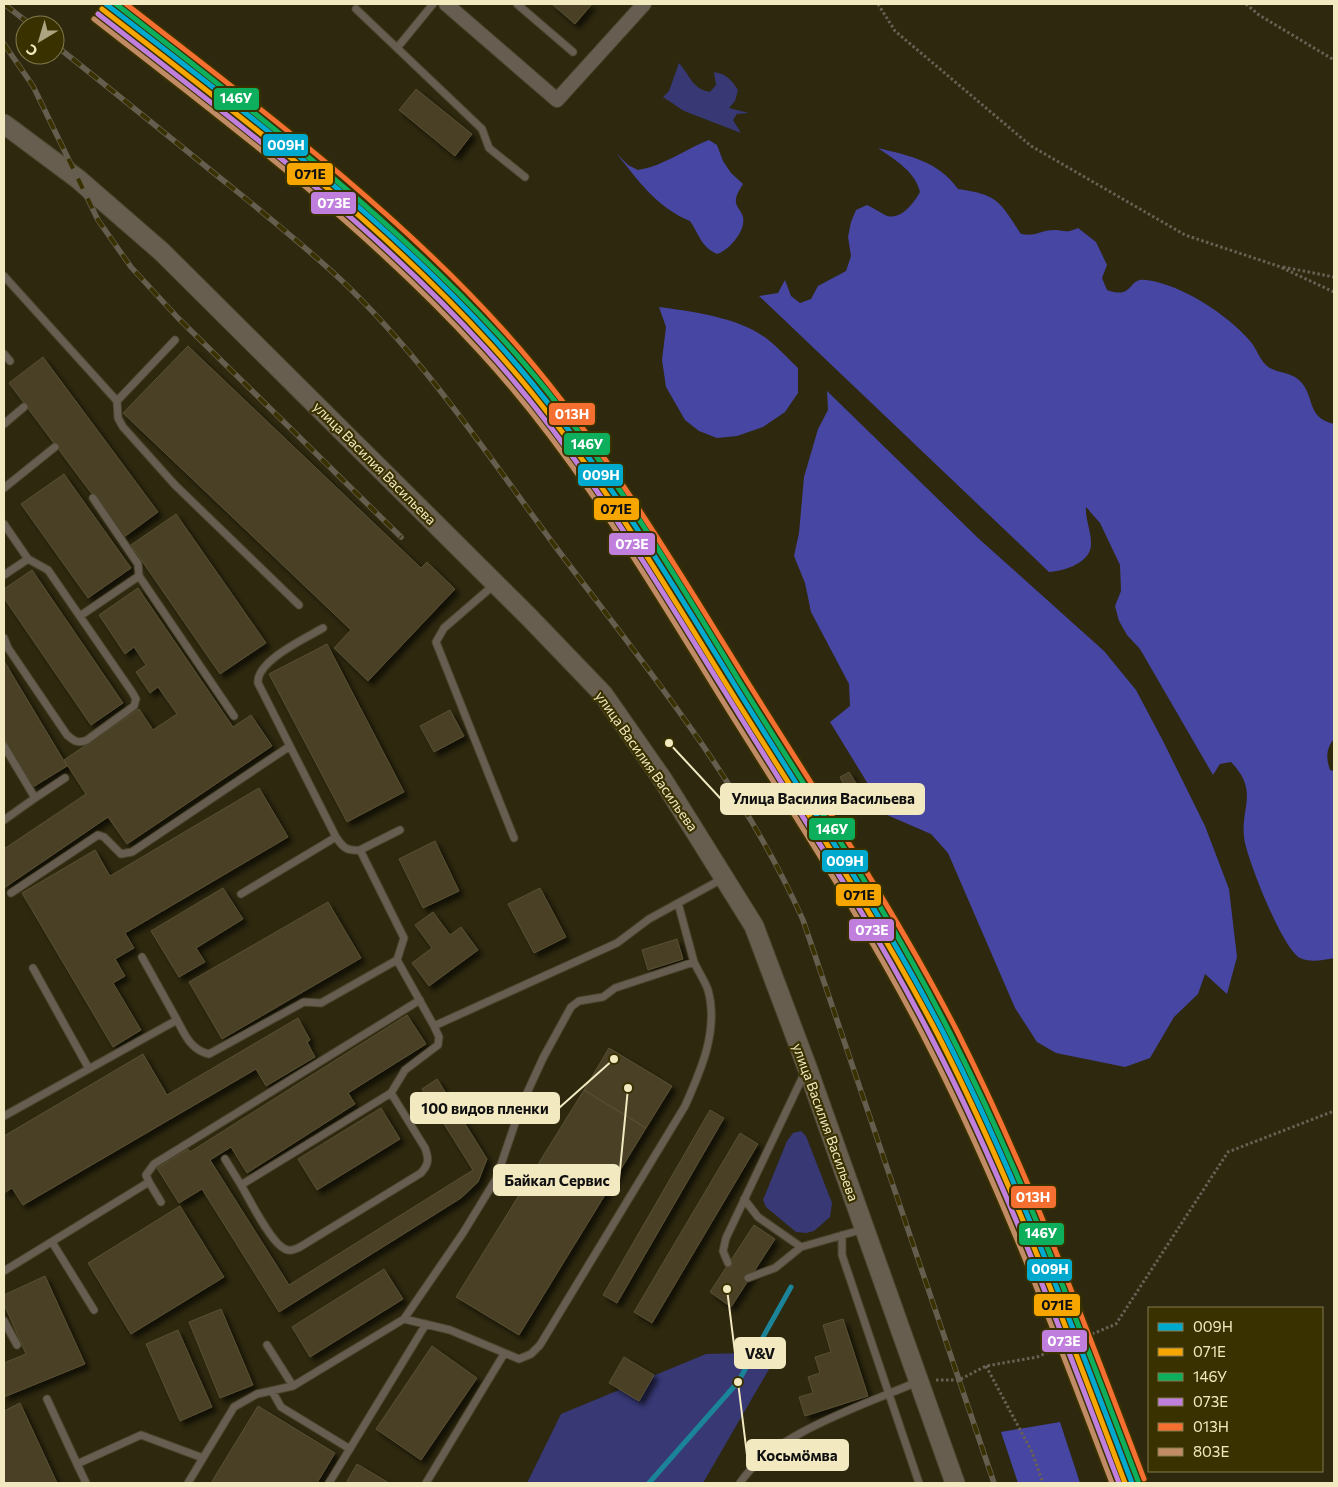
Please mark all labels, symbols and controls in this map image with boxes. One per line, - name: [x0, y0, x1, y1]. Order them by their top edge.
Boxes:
- north arrow: [15, 15, 65, 65]
- text: С: [23, 41, 41, 60]
- line badge: 146У: [213, 87, 260, 111]
- text: 146У: [220, 89, 253, 106]
- line badge: 009Н: [262, 133, 309, 157]
- text: 009Н: [267, 136, 305, 153]
- line badge: 071Е: [286, 162, 334, 186]
- text: 071Е: [294, 165, 326, 182]
- line badge: 073Е: [310, 191, 357, 215]
- text: 073Е: [317, 194, 351, 211]
- street label: улица Василия Васильева: [310, 398, 440, 528]
- line badge: 013Н: [548, 402, 596, 426]
- text: 013Н: [555, 405, 589, 422]
- line badge: 146У: [563, 432, 611, 456]
- text: 146У: [571, 435, 604, 452]
- line badge: 009Н: [577, 463, 624, 487]
- text: 009Н: [582, 466, 620, 483]
- line badge: 071Е: [593, 497, 640, 521]
- text: 071Е: [600, 500, 632, 517]
- line badge: 073Е: [608, 532, 656, 556]
- text: 073Е: [615, 535, 649, 552]
- street label: улица Василия Васильева: [592, 688, 702, 834]
- callout: Улица Василия Васильева: [721, 784, 924, 814]
- text: Улица Василия Васильева: [731, 789, 915, 807]
- line badge: 146У: [808, 817, 856, 841]
- text: 146У: [816, 820, 849, 837]
- line badge: 009Н: [821, 849, 869, 873]
- text: 009Н: [826, 852, 864, 869]
- line badge: 071Е: [835, 883, 882, 907]
- text: 071Е: [843, 886, 875, 903]
- line badge: 073Е: [848, 918, 895, 942]
- text: 073Е: [855, 921, 889, 938]
- street label: улица Василия Васильева: [789, 1041, 863, 1203]
- callout: 100 видов пленки: [411, 1093, 559, 1123]
- text: 100 видов пленки: [421, 1099, 549, 1117]
- callout: Байкал Сервис: [494, 1165, 619, 1195]
- text: Байкал Сервис: [504, 1171, 610, 1189]
- line badge: 013Н: [1010, 1185, 1057, 1209]
- text: 013Н: [1016, 1188, 1050, 1205]
- line badge: 146У: [1018, 1222, 1065, 1246]
- text: 146У: [1025, 1224, 1058, 1241]
- line badge: 009Н: [1026, 1258, 1073, 1282]
- text: 009Н: [1031, 1260, 1069, 1277]
- line badge: 071Е: [1033, 1293, 1081, 1317]
- text: 071Е: [1041, 1296, 1073, 1313]
- legend: [1148, 1307, 1323, 1472]
- text: 009Н: [1193, 1317, 1233, 1335]
- line badge: 073Е: [1041, 1329, 1088, 1353]
- text: 073Е: [1047, 1332, 1081, 1349]
- callout: V&V: [735, 1338, 785, 1368]
- text: 071Е: [1193, 1342, 1226, 1360]
- text: V&V: [745, 1344, 776, 1362]
- text: 146У: [1193, 1367, 1227, 1385]
- text: 073Е: [1193, 1392, 1228, 1410]
- text: 013Н: [1193, 1417, 1229, 1435]
- callout: Косьмӧмва: [747, 1440, 848, 1470]
- text: 803Е: [1193, 1442, 1229, 1460]
- text: Косьмӧмва: [756, 1446, 838, 1464]

